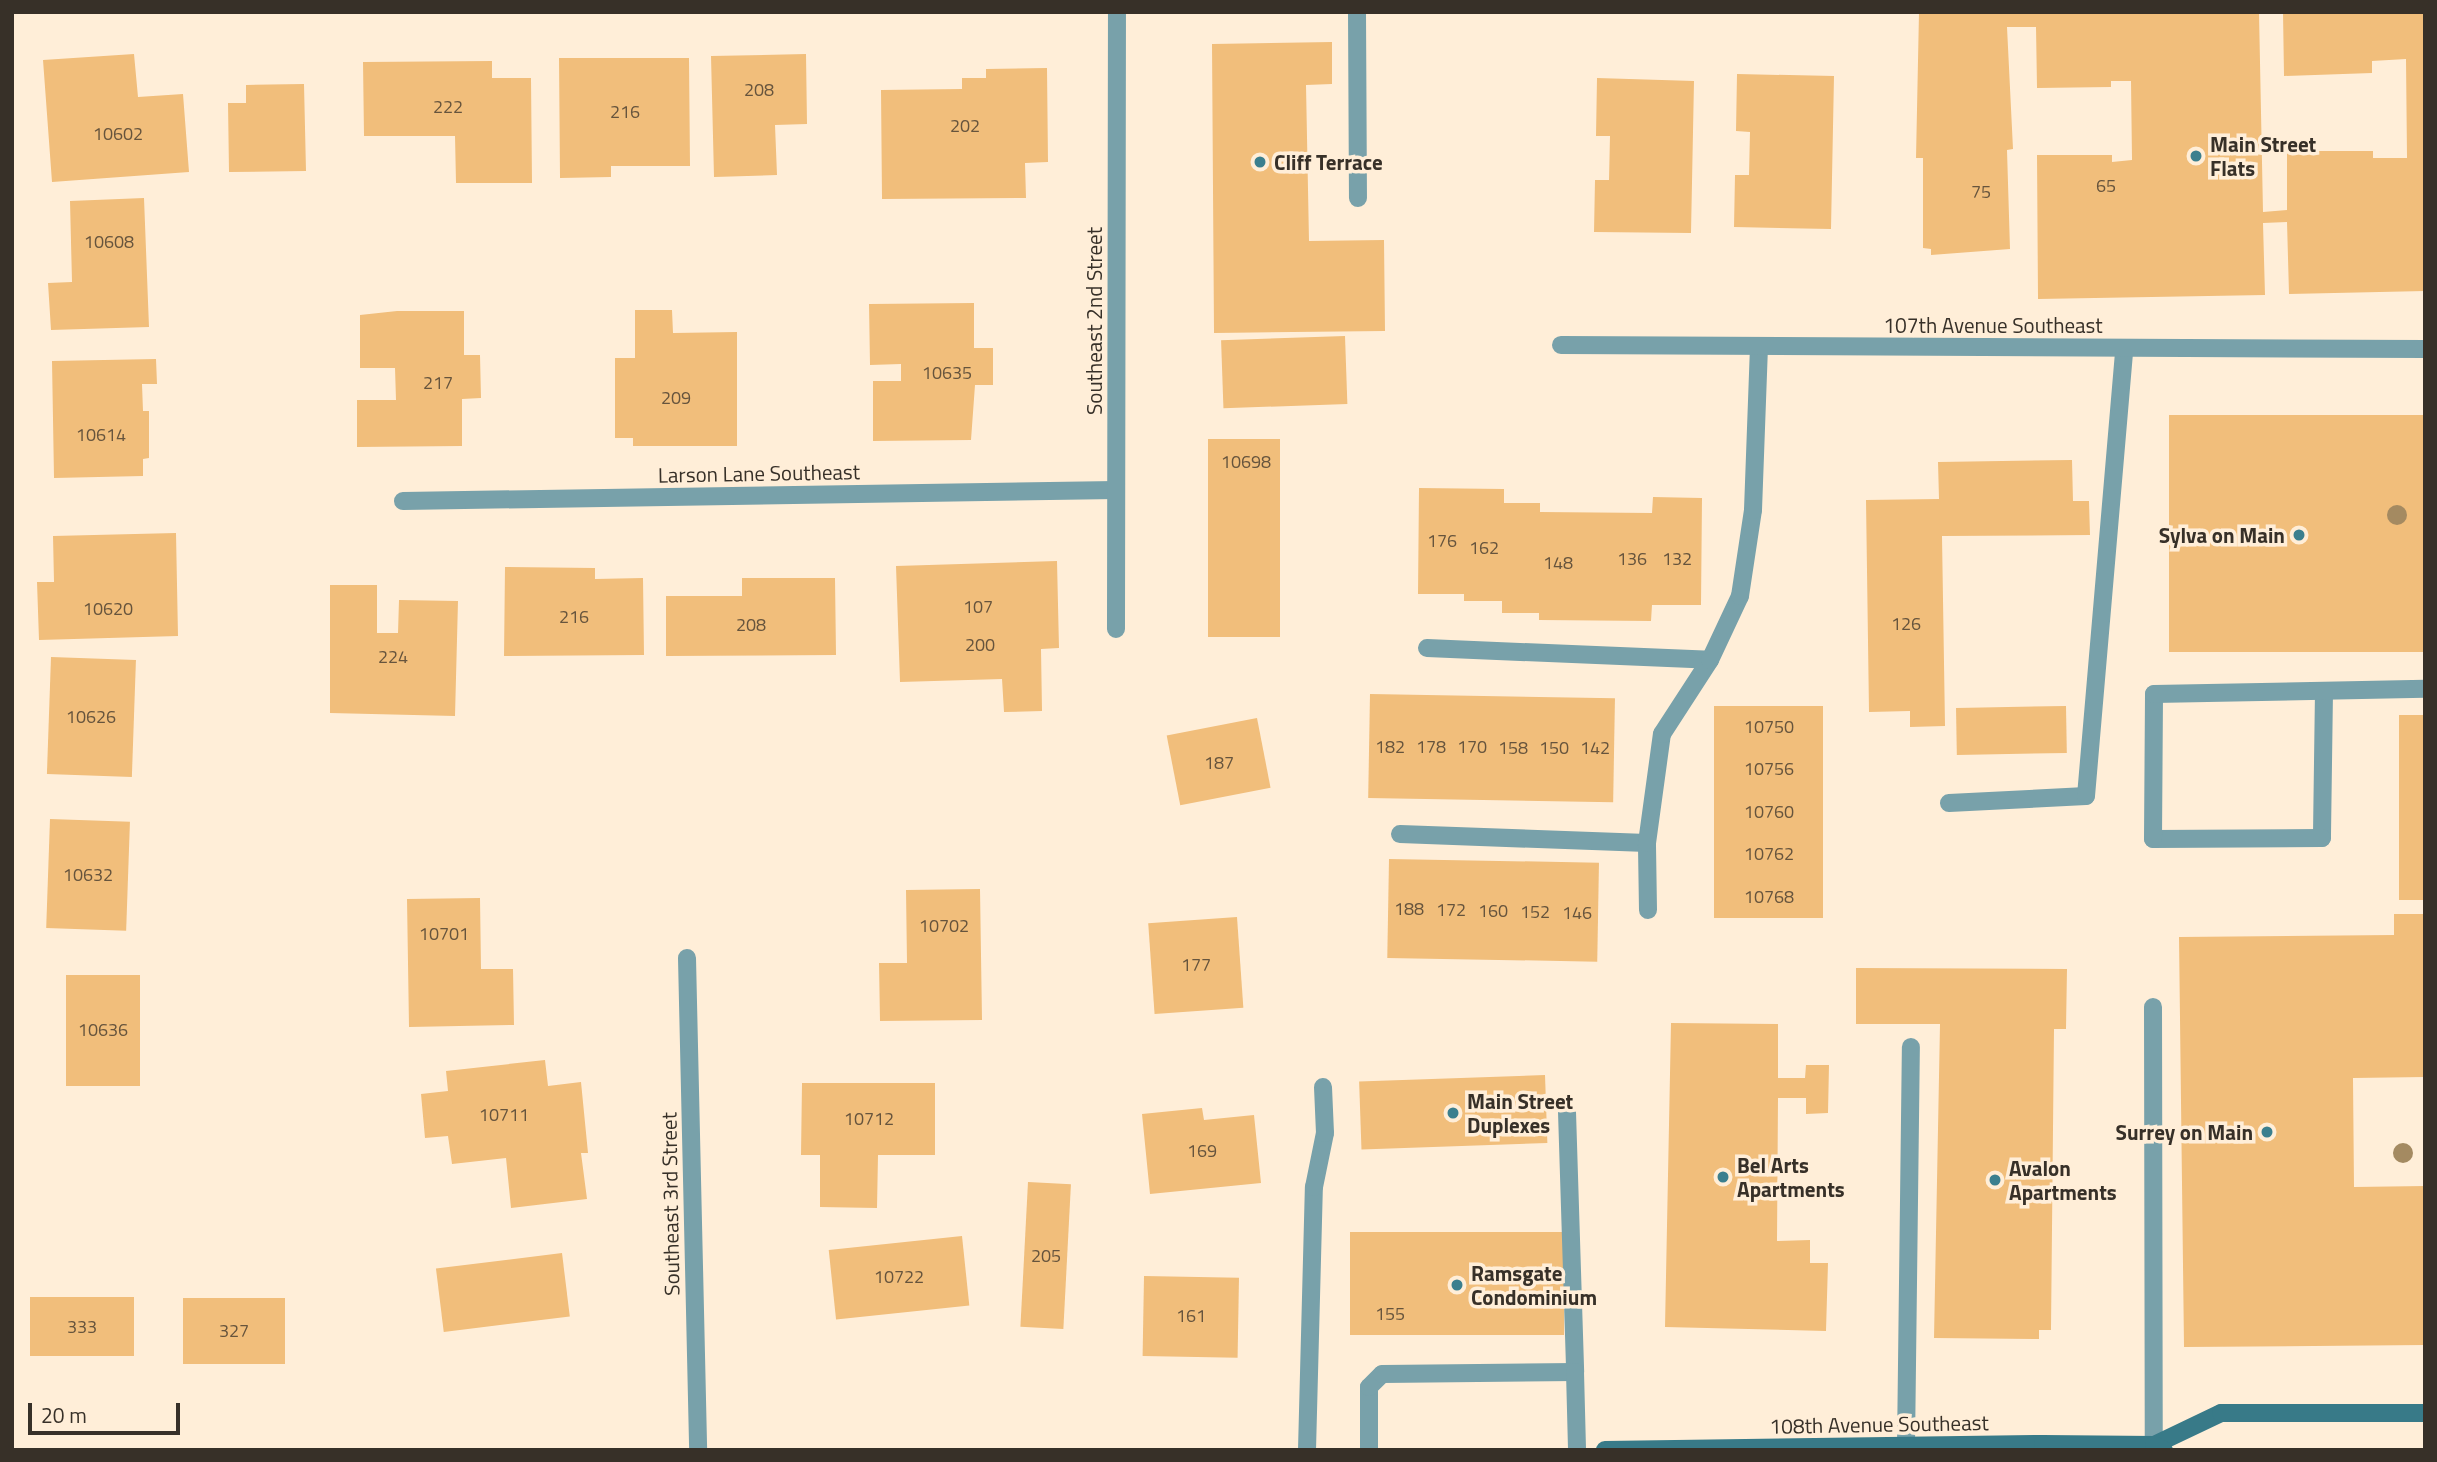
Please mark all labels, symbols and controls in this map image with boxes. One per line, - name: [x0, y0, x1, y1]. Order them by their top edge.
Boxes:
- house number: 208: [744, 79, 774, 101]
- house number: 222: [433, 96, 463, 118]
- house number: 216: [610, 101, 640, 123]
- house number: 202: [950, 115, 980, 137]
- house number: 10602: [93, 123, 143, 145]
- place label: Main Street Flats: [2210, 131, 2316, 181]
- marker: Main Street Flats: [2188, 148, 2204, 164]
- place label: Cliff Terrace: [1274, 149, 1383, 175]
- marker: Cliff Terrace: [1252, 154, 1268, 170]
- house number: 65: [2096, 175, 2116, 197]
- house number: 75: [1971, 181, 1991, 203]
- street label: Southeast 2nd Street: [1081, 227, 1107, 415]
- house number: 10608: [84, 231, 134, 253]
- street label: 107th Avenue Southeast: [1883, 312, 2103, 338]
- house number: 10635: [922, 362, 972, 384]
- house number: 217: [423, 372, 453, 394]
- house number: 209: [661, 387, 691, 409]
- house number: 10614: [76, 424, 126, 446]
- house number: 10698: [1221, 451, 1271, 473]
- street label: Larson Lane Southeast: [658, 459, 860, 487]
- place label: Sylva on Main: [2159, 522, 2285, 548]
- marker: Sylva on Main: [2291, 527, 2307, 543]
- house number: 176: [1427, 530, 1457, 552]
- house number: 162: [1469, 537, 1499, 559]
- house number: 136: [1617, 548, 1647, 570]
- house number: 132: [1662, 548, 1692, 570]
- house number: 148: [1543, 552, 1573, 574]
- house number: 107: [963, 596, 993, 618]
- house number: 10620: [83, 598, 133, 620]
- house number: 216: [559, 606, 589, 628]
- house number: 126: [1891, 613, 1921, 635]
- house number: 208: [736, 614, 766, 636]
- house number: 200: [965, 634, 995, 656]
- house number: 224: [378, 646, 408, 668]
- house number: 10626: [66, 706, 116, 728]
- house number: 10750: [1744, 716, 1794, 738]
- house number: 182: [1375, 736, 1405, 758]
- house number: 178: [1416, 736, 1446, 758]
- house number: 170: [1457, 736, 1487, 758]
- house number: 158: [1498, 737, 1528, 759]
- house number: 150: [1539, 737, 1569, 759]
- house number: 142: [1580, 737, 1610, 759]
- house number: 187: [1204, 752, 1234, 774]
- house number: 10756: [1744, 758, 1794, 780]
- house number: 10760: [1744, 801, 1794, 823]
- house number: 10762: [1744, 843, 1794, 865]
- house number: 10632: [63, 864, 113, 886]
- house number: 10768: [1744, 886, 1794, 908]
- house number: 188: [1394, 898, 1424, 920]
- house number: 172: [1436, 899, 1466, 921]
- house number: 160: [1478, 900, 1508, 922]
- house number: 152: [1520, 901, 1550, 923]
- house number: 146: [1562, 902, 1592, 924]
- house number: 10702: [919, 915, 969, 937]
- house number: 10701: [419, 923, 469, 945]
- house number: 177: [1181, 954, 1211, 976]
- house number: 10636: [78, 1019, 128, 1041]
- place label: Main Street Duplexes: [1467, 1088, 1573, 1138]
- house number: 10711: [479, 1104, 529, 1126]
- marker: Main Street Duplexes: [1445, 1105, 1461, 1121]
- house number: 10712: [844, 1108, 894, 1130]
- street label: Southeast 3rd Street: [656, 1112, 684, 1296]
- place label: Surrey on Main: [2115, 1119, 2253, 1145]
- marker: Surrey on Main: [2259, 1124, 2275, 1140]
- house number: 169: [1187, 1140, 1217, 1162]
- place label: Bel Arts Apartments: [1737, 1152, 1845, 1202]
- place label: Avalon Apartments: [2009, 1155, 2117, 1205]
- marker: Bel Arts Apartments: [1715, 1169, 1731, 1185]
- marker: Avalon Apartments: [1987, 1172, 2003, 1188]
- house number: 205: [1031, 1245, 1061, 1267]
- place label: Ramsgate Condominium: [1471, 1260, 1597, 1310]
- house number: 10722: [874, 1266, 924, 1288]
- marker: Ramsgate Condominium: [1449, 1277, 1465, 1293]
- house number: 155: [1375, 1303, 1405, 1325]
- house number: 161: [1176, 1305, 1206, 1327]
- house number: 333: [67, 1316, 97, 1338]
- house number: 327: [219, 1320, 249, 1342]
- scale bar: [32, 1388, 184, 1432]
- text: 20 m: [41, 1399, 87, 1431]
- street label: 108th Avenue Southeast: [1769, 1409, 1989, 1439]

